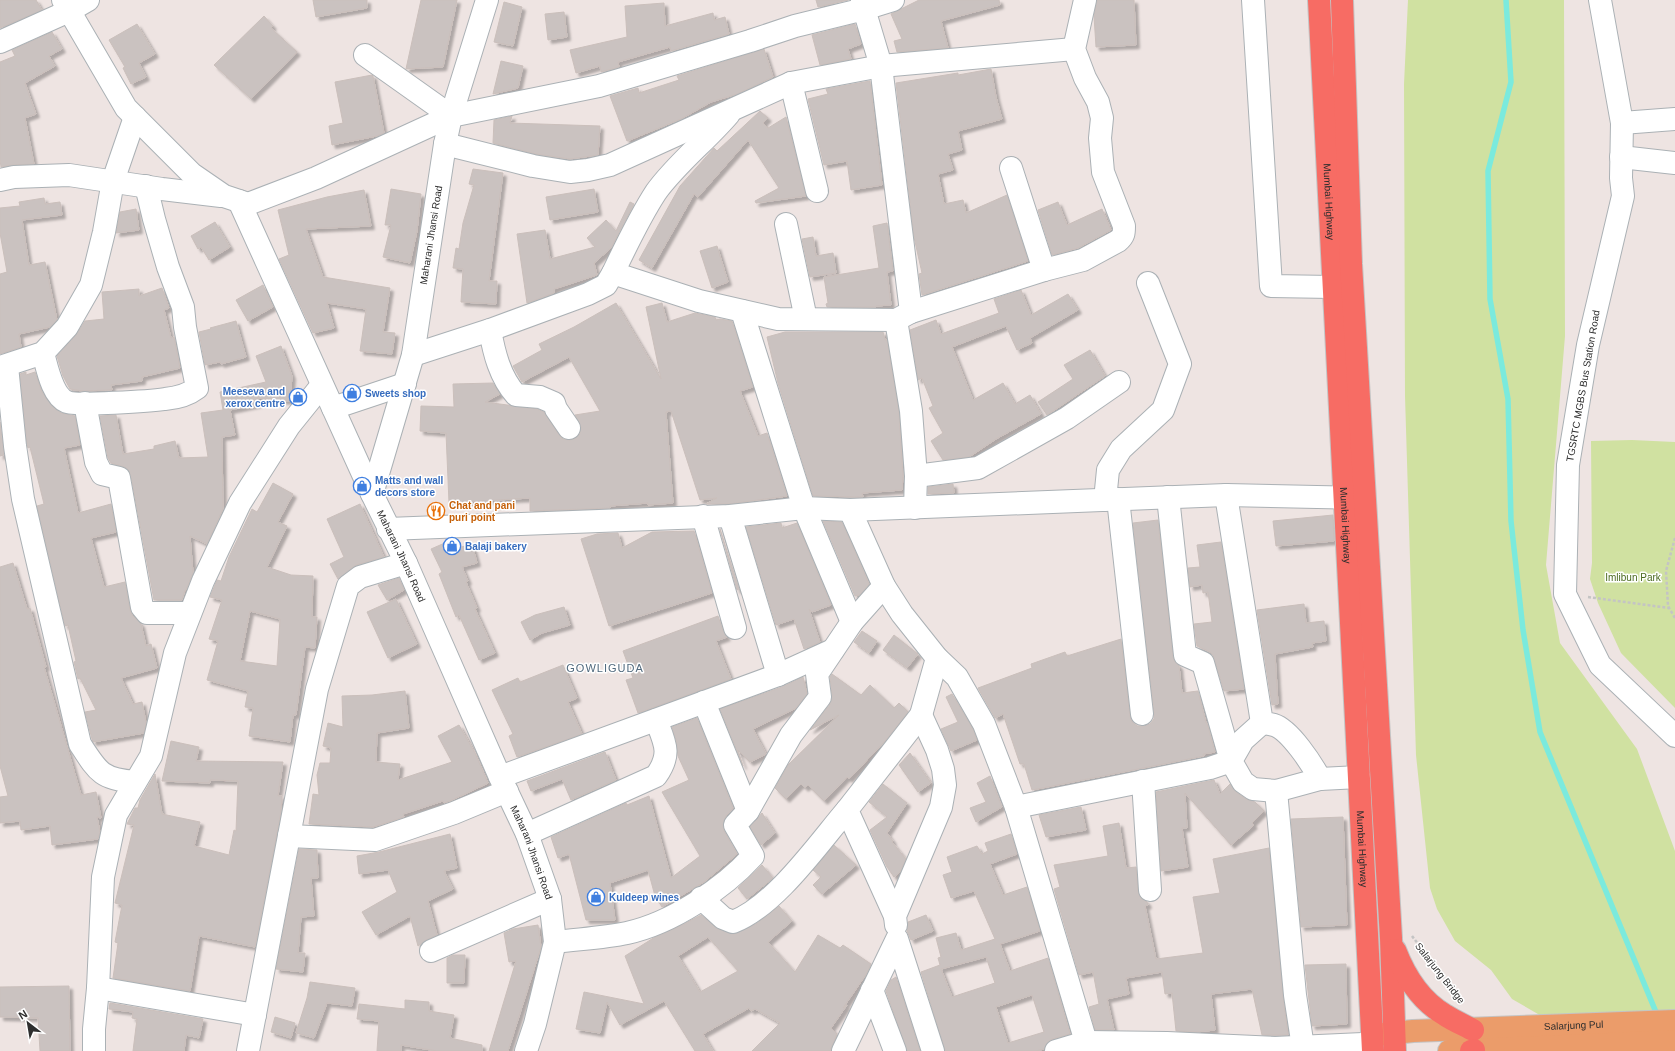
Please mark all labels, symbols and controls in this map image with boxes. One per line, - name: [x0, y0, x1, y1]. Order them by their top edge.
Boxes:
- street label: Mumbai Highway: [1322, 163, 1337, 240]
- street label: Maharani Jhansi Road: [418, 185, 444, 285]
- street label: TGSRTC MGBS Bus Station Road: [1564, 309, 1602, 463]
- shop icon: Sweets shop: [342, 383, 362, 403]
- place label: Meeseva and xerox centre: [223, 386, 285, 409]
- shop icon: Meeseva and xerox centre: [288, 387, 308, 407]
- place label: Sweets shop: [365, 388, 426, 399]
- place label: Matts and wall decors store: [375, 475, 444, 498]
- shop icon: Matts and wall decors store: [352, 476, 372, 496]
- street label: Mumbai Highway: [1339, 487, 1353, 564]
- place label: Chat and pani puri point: [449, 500, 515, 523]
- restaurant icon: Chat and pani puri point: [426, 501, 446, 521]
- street label: Maharani Jhansi Road: [375, 508, 428, 603]
- shop icon: Balaji bakery: [442, 536, 462, 556]
- place label: Balaji bakery: [465, 541, 527, 552]
- park label: Imlibun Park: [1605, 572, 1662, 583]
- district label: GOWLIGUDA: [566, 662, 644, 674]
- street label: Maharani Jhansi Road: [509, 803, 555, 901]
- street label: Mumbai Highway: [1355, 810, 1370, 888]
- shop icon: Kuldeep wines: [586, 887, 606, 907]
- place label: Kuldeep wines: [609, 892, 679, 903]
- street label: Salarjung Bridge: [1413, 940, 1467, 1006]
- north arrow: [8, 1003, 48, 1043]
- text: N: [16, 1007, 29, 1022]
- street label: Salarjung Pul: [1544, 1018, 1604, 1031]

